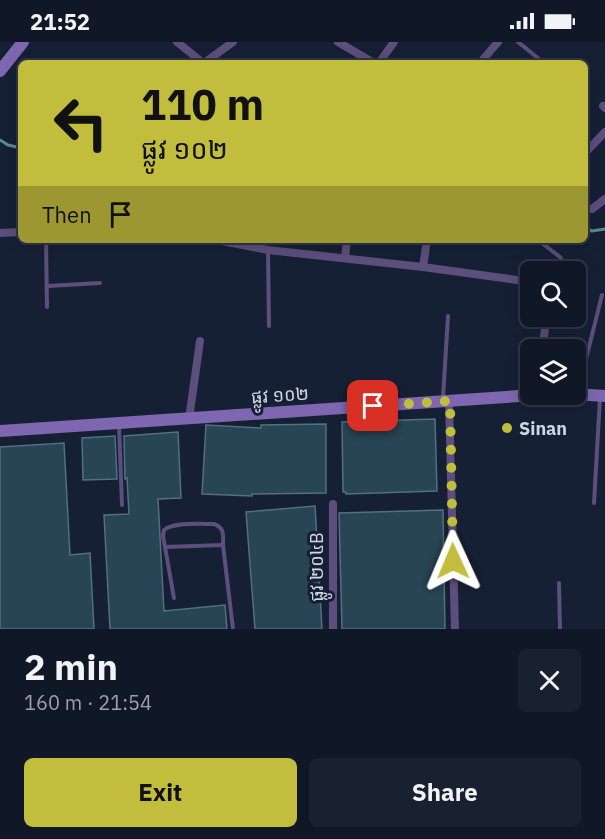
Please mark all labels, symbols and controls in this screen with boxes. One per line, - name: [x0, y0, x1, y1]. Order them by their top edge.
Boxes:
- text: 21:52: [30, 7, 90, 36]
- text: 110 m: [141, 77, 264, 132]
- icon: left: [42, 84, 120, 162]
- text: ផ្លូវ ១០២: [141, 131, 228, 166]
- icon: arrive: [104, 198, 137, 231]
- text: Then: [42, 200, 92, 229]
- map controls: [520, 261, 586, 405]
- button: search: [520, 261, 586, 327]
- button: layers: [520, 339, 586, 405]
- pin: [347, 380, 398, 431]
- street label: ផ្លូវ ១០២: [250, 382, 310, 414]
- icon: arrive: [356, 389, 389, 422]
- place label: Sinan: [519, 417, 567, 440]
- marker: Sinan: [500, 421, 514, 435]
- position arrow: [421, 529, 485, 593]
- street label: ផ្លូវ ២០៤B: [305, 532, 333, 602]
- text: 2 min: [24, 643, 118, 690]
- button: close: [518, 649, 581, 712]
- text: 160 m · 21:54: [24, 689, 152, 716]
- button: Exit: [24, 758, 297, 827]
- button: Share: [309, 758, 581, 827]

